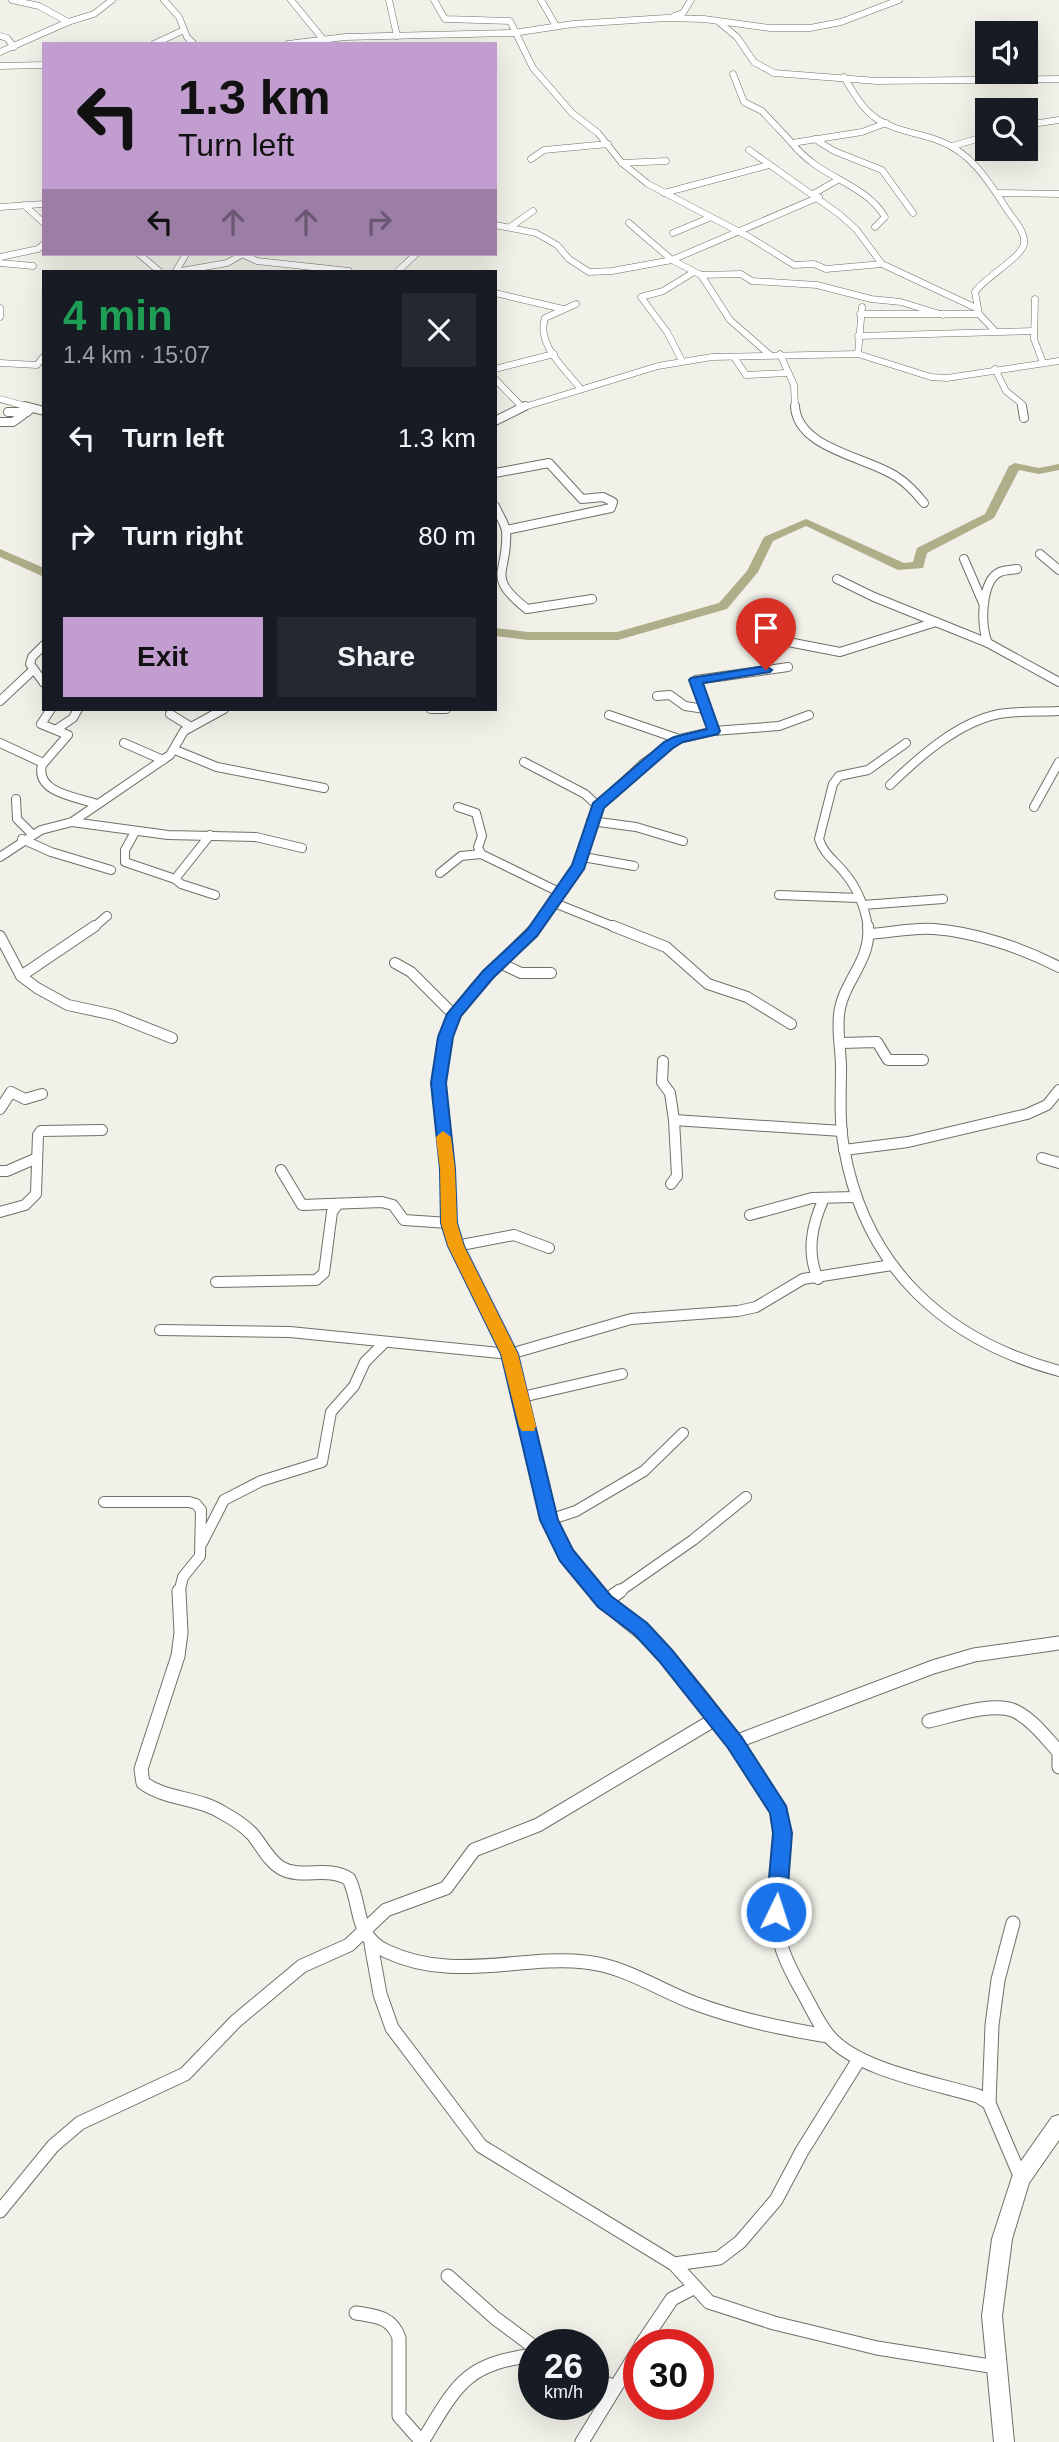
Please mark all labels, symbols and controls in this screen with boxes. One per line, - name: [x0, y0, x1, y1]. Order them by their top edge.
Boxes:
- map controls: [975, 21, 1038, 161]
- button: sound: [975, 21, 1038, 84]
- icon: left: [63, 70, 154, 161]
- text: 1.3 km: [178, 70, 331, 124]
- button: search: [975, 98, 1038, 161]
- text: Turn left: [178, 127, 294, 163]
- icon: left: [141, 203, 179, 241]
- icon: ahead: [214, 203, 252, 241]
- icon: ahead: [287, 203, 325, 241]
- icon: right: [360, 203, 398, 241]
- text: 4 min: [63, 292, 173, 339]
- button: close: [402, 293, 476, 367]
- text: 1.4 km · 15:07: [63, 342, 210, 368]
- icon: left: [63, 419, 101, 457]
- text: Turn left: [122, 423, 224, 453]
- text: 1.3 km: [398, 423, 476, 453]
- icon: right: [63, 517, 101, 555]
- text: Turn right: [122, 521, 243, 551]
- text: 80 m: [418, 521, 476, 551]
- pin: [736, 598, 796, 670]
- icon: arrive: [747, 609, 785, 647]
- button: Exit: [63, 617, 263, 697]
- button: Share: [277, 617, 476, 697]
- position arrow: [739, 1875, 813, 1949]
- speed limit sign: 30: [623, 2329, 714, 2420]
- text: 26: [544, 2346, 583, 2385]
- text: km/h: [544, 2382, 583, 2402]

